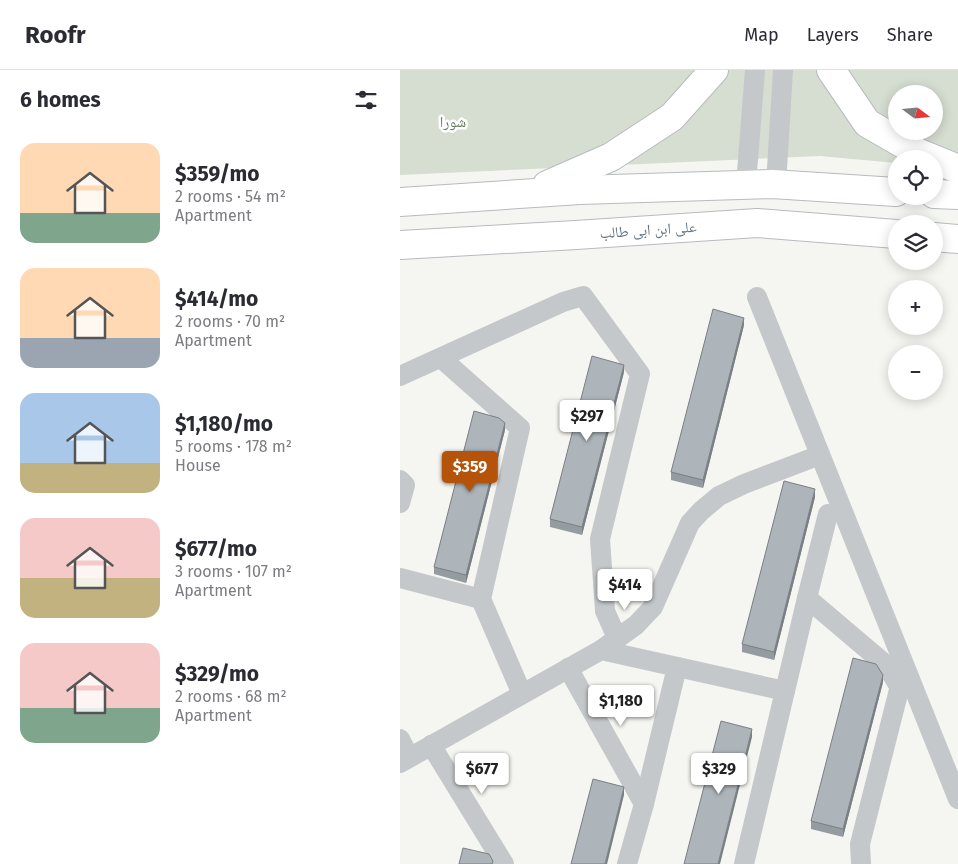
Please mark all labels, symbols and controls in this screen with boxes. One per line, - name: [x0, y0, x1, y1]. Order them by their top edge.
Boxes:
- text: Roofr: [25, 21, 86, 49]
- text: Map: [744, 24, 779, 46]
- text: Layers: [807, 24, 859, 46]
- text: Share: [887, 24, 933, 46]
- north arrow: [888, 85, 942, 140]
- map controls: [888, 85, 943, 400]
- icon: filters: [352, 86, 380, 114]
- text: 6 homes: [20, 87, 101, 113]
- park label: شورا: [440, 113, 466, 131]
- button: locate: [888, 150, 943, 205]
- text: $359/mo: [175, 161, 260, 187]
- icon: home: [60, 163, 120, 223]
- text: 2 rooms · 54 m²: [175, 187, 286, 206]
- text: Apartment: [175, 206, 252, 225]
- button: layers: [888, 215, 943, 270]
- street label: علی ابن ابی طالب: [599, 218, 698, 243]
- button: +: [888, 280, 943, 335]
- text: $414/mo: [175, 286, 258, 312]
- icon: home: [60, 288, 120, 348]
- text: 2 rooms · 70 m²: [175, 312, 285, 331]
- text: Apartment: [175, 331, 252, 350]
- button: −: [888, 345, 943, 400]
- pin: $297: [557, 400, 617, 442]
- text: $297: [571, 406, 604, 425]
- text: $1,180/mo: [175, 411, 273, 437]
- icon: home: [60, 413, 120, 473]
- text: 5 rooms · 178 m²: [175, 437, 292, 456]
- pin: $359: [440, 450, 500, 493]
- text: House: [175, 456, 221, 475]
- text: $359: [453, 457, 487, 476]
- text: $677/mo: [175, 536, 257, 562]
- icon: home: [60, 538, 120, 598]
- text: 3 rooms · 107 m²: [175, 562, 292, 581]
- pin: $414: [595, 568, 655, 611]
- text: $414: [608, 575, 642, 594]
- text: Apartment: [175, 581, 252, 600]
- text: $329/mo: [175, 661, 259, 687]
- icon: home: [60, 663, 120, 723]
- pin: $1,180: [580, 684, 662, 727]
- text: 2 rooms · 68 m²: [175, 687, 287, 706]
- text: $1,180: [599, 691, 643, 710]
- text: Apartment: [175, 706, 252, 725]
- pin: $677: [452, 752, 512, 795]
- pin: $329: [689, 752, 749, 795]
- text: $677: [466, 759, 498, 778]
- text: $329: [702, 759, 736, 778]

